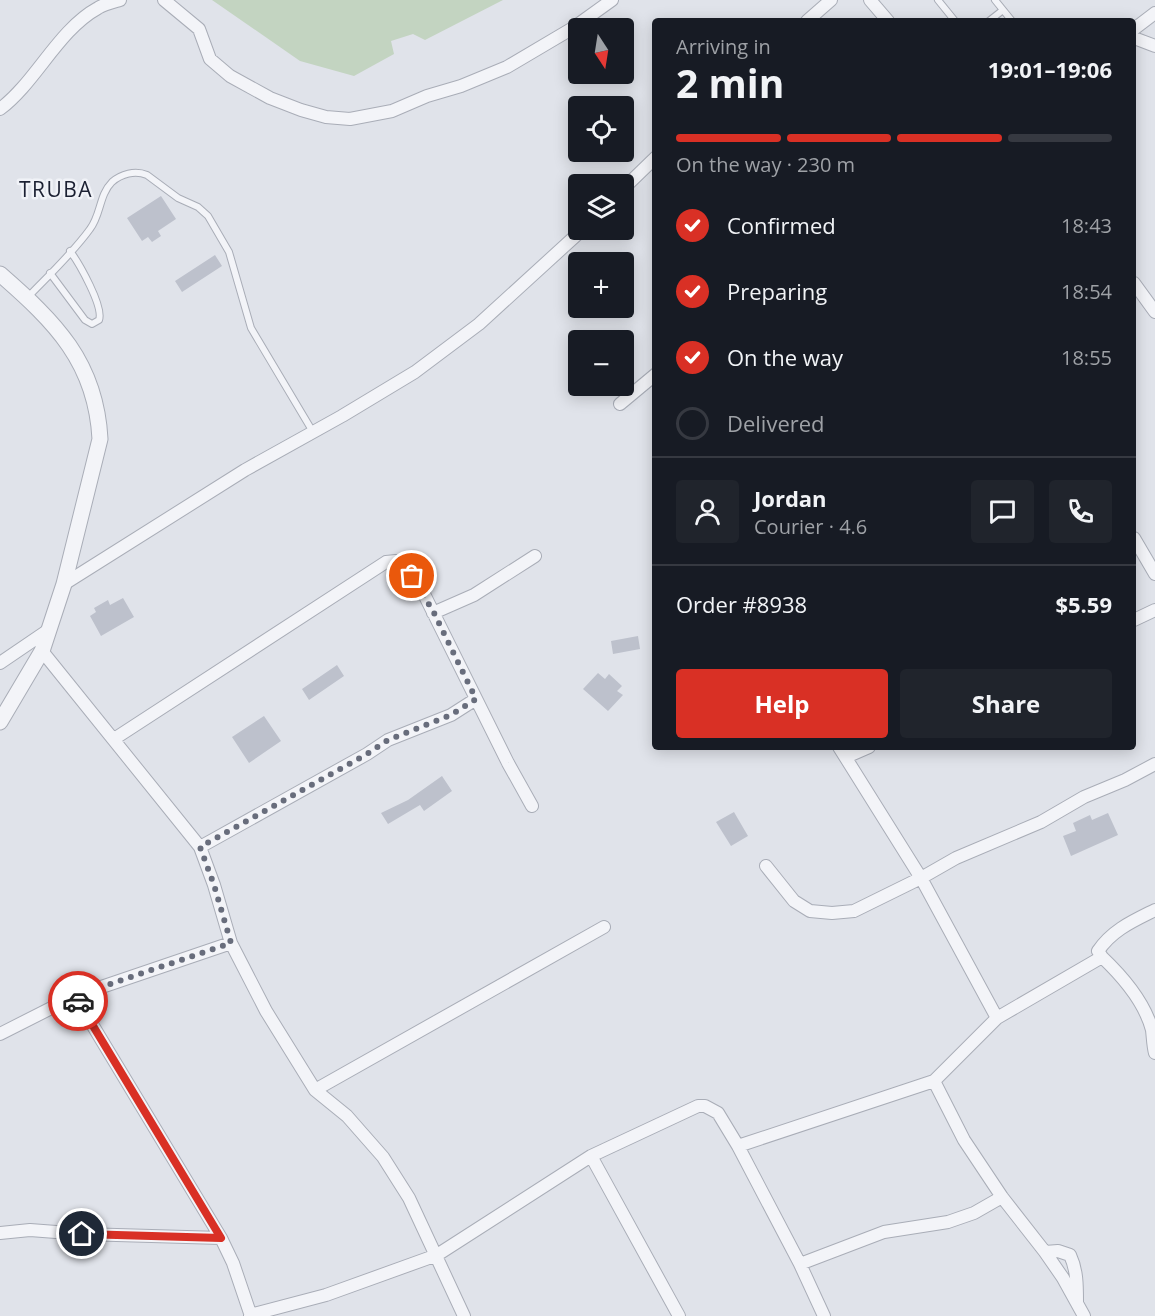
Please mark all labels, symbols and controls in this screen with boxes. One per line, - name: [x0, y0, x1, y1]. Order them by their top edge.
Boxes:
- north arrow: [568, 18, 634, 84]
- map controls: [568, 18, 634, 396]
- text: Arriving in: [676, 33, 771, 60]
- text: 19:01–19:06: [988, 54, 1112, 84]
- text: 2 min: [676, 56, 784, 109]
- button: locate: [568, 96, 634, 162]
- text: On the way · 230 m: [676, 151, 855, 178]
- button: layers: [568, 174, 634, 240]
- district label: TRUBA: [19, 175, 93, 203]
- icon: check: [676, 209, 709, 242]
- text: Confirmed: [727, 210, 836, 240]
- text: 18:43: [1061, 212, 1112, 239]
- button: +: [568, 252, 634, 318]
- icon: check: [676, 275, 709, 308]
- text: Preparing: [727, 276, 827, 306]
- text: 18:54: [1061, 278, 1112, 305]
- button: −: [568, 330, 634, 396]
- icon: check: [676, 341, 709, 374]
- text: On the way: [727, 342, 843, 372]
- text: 18:55: [1061, 344, 1112, 371]
- text: Delivered: [727, 408, 825, 438]
- button: person: [676, 480, 739, 543]
- button: chat: [971, 480, 1034, 543]
- button: phone: [1049, 480, 1112, 543]
- text: Jordan: [754, 483, 827, 513]
- text: Courier · 4.6: [754, 513, 867, 540]
- pin: [386, 550, 437, 601]
- icon: bag: [395, 559, 428, 592]
- text: Order #8938: [676, 589, 807, 619]
- text: $5.59: [1055, 589, 1112, 619]
- button: Help: [676, 669, 888, 738]
- button: Share: [900, 669, 1112, 738]
- courier: [48, 971, 108, 1031]
- icon: car: [62, 985, 95, 1018]
- pin: [56, 1208, 107, 1259]
- icon: home: [65, 1217, 98, 1250]

